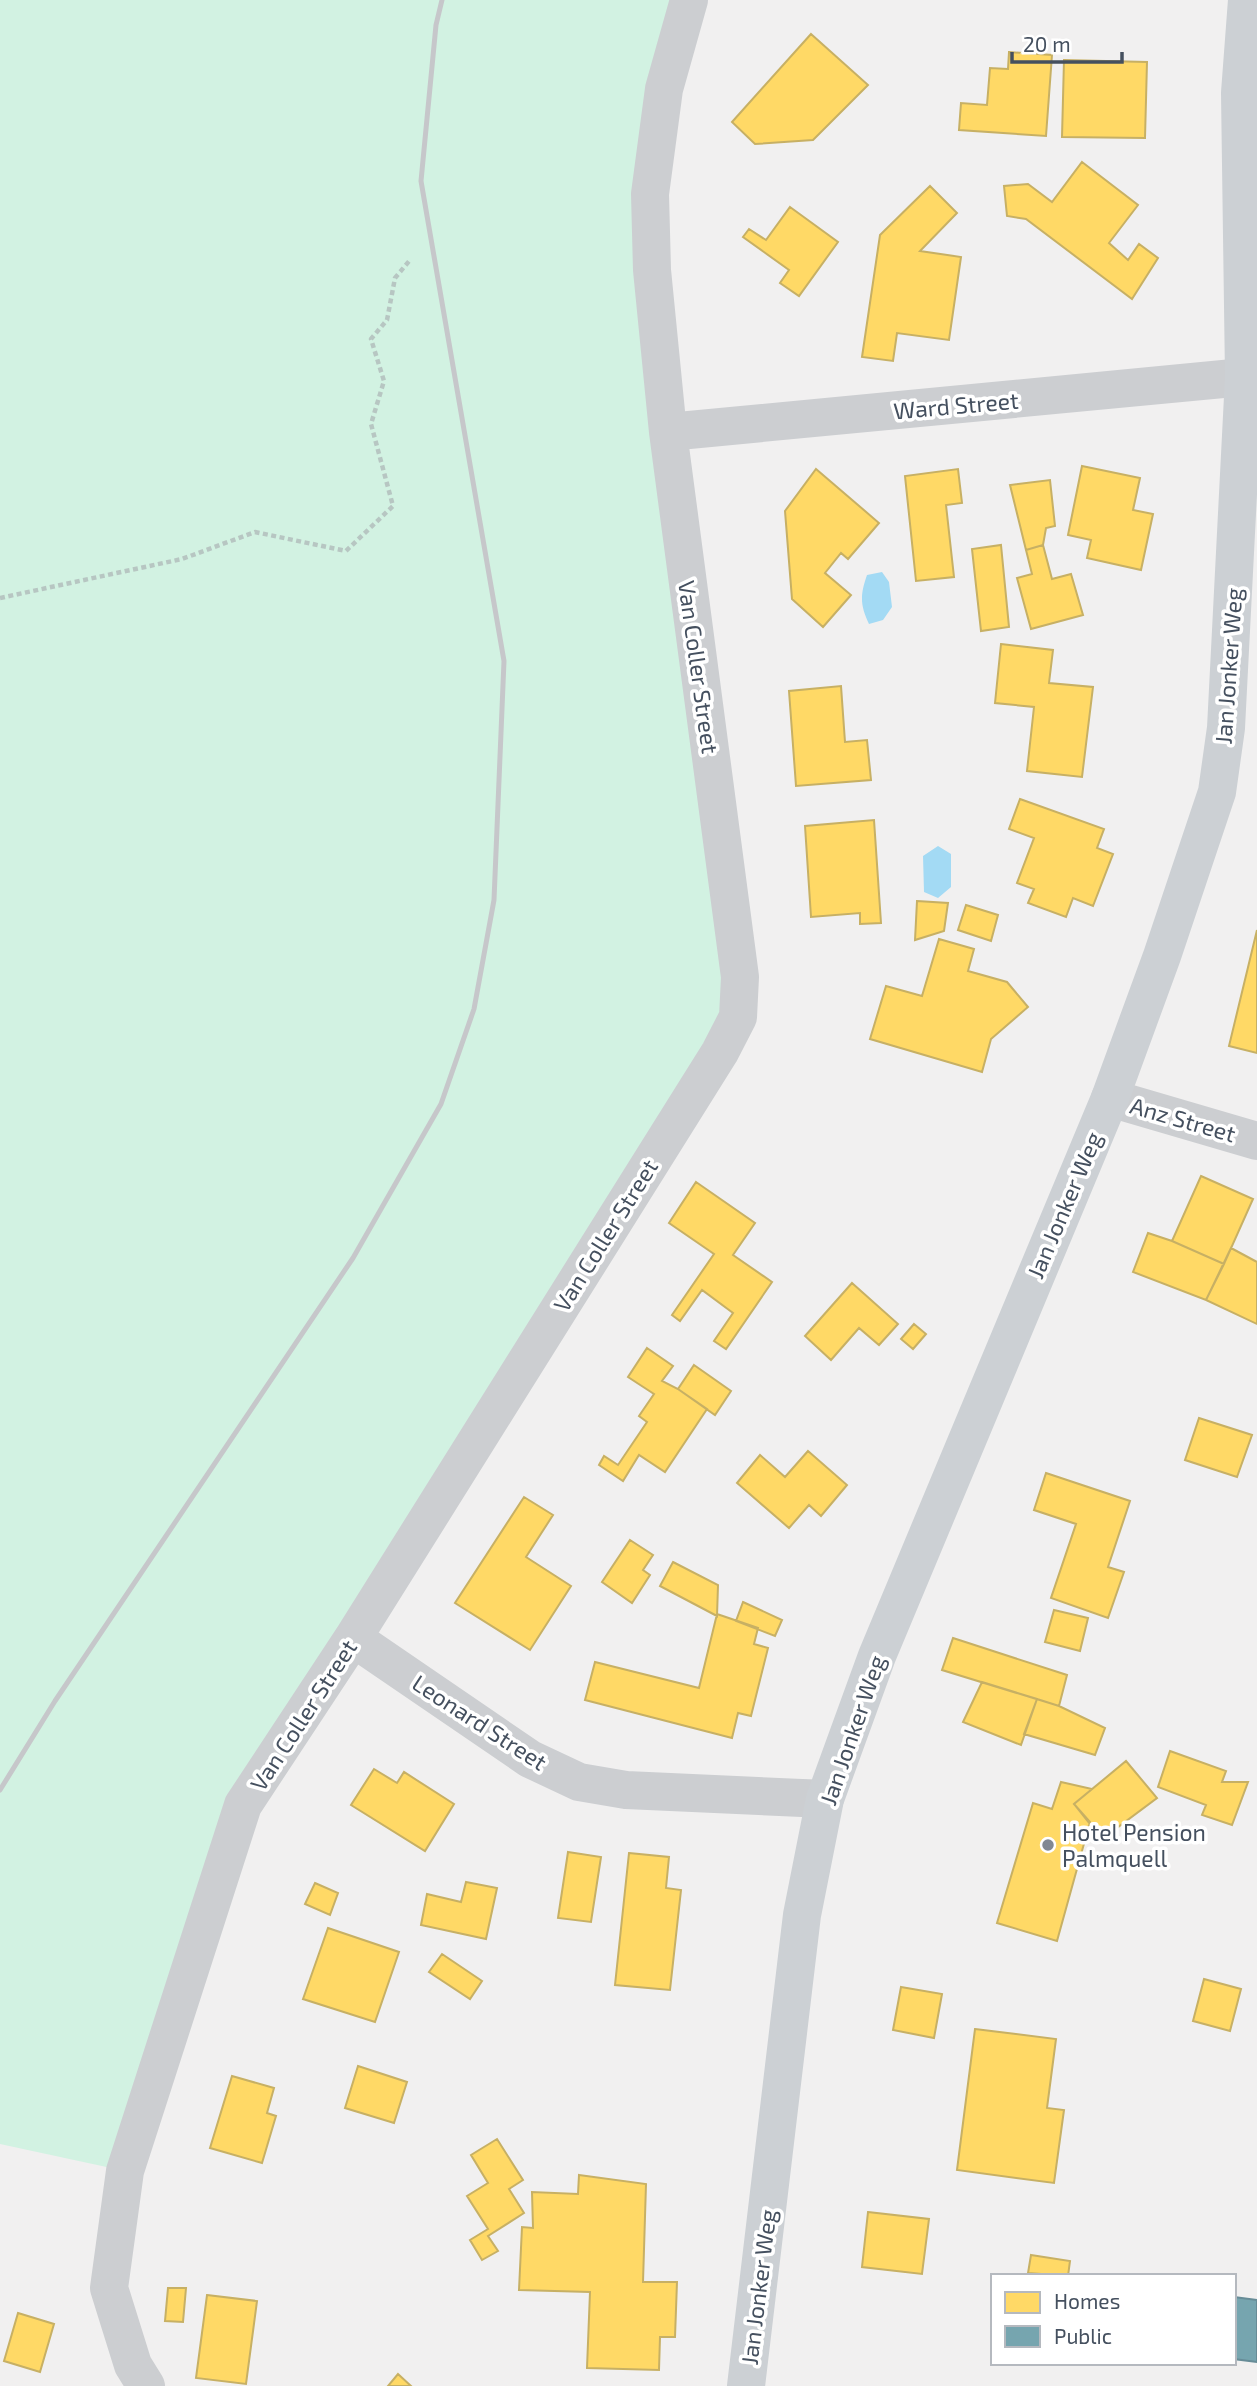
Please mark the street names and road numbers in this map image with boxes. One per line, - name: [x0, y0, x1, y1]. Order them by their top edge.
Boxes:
- street label: Ward Street: [892, 386, 1020, 424]
- street label: Van Coller Street: [673, 579, 725, 756]
- street label: Jan Jonker Weg: [1209, 587, 1247, 745]
- street label: Anz Street: [1127, 1091, 1239, 1147]
- street label: Jan Jonker Weg: [1021, 1127, 1108, 1283]
- street label: Van Coller Street: [547, 1153, 663, 1316]
- street label: Van Coller Street: [244, 1634, 362, 1796]
- street label: Jan Jonker Weg: [813, 1651, 891, 1809]
- street label: Leonard Street: [408, 1668, 553, 1776]
- street label: Jan Jonker Weg: [735, 2207, 781, 2366]

